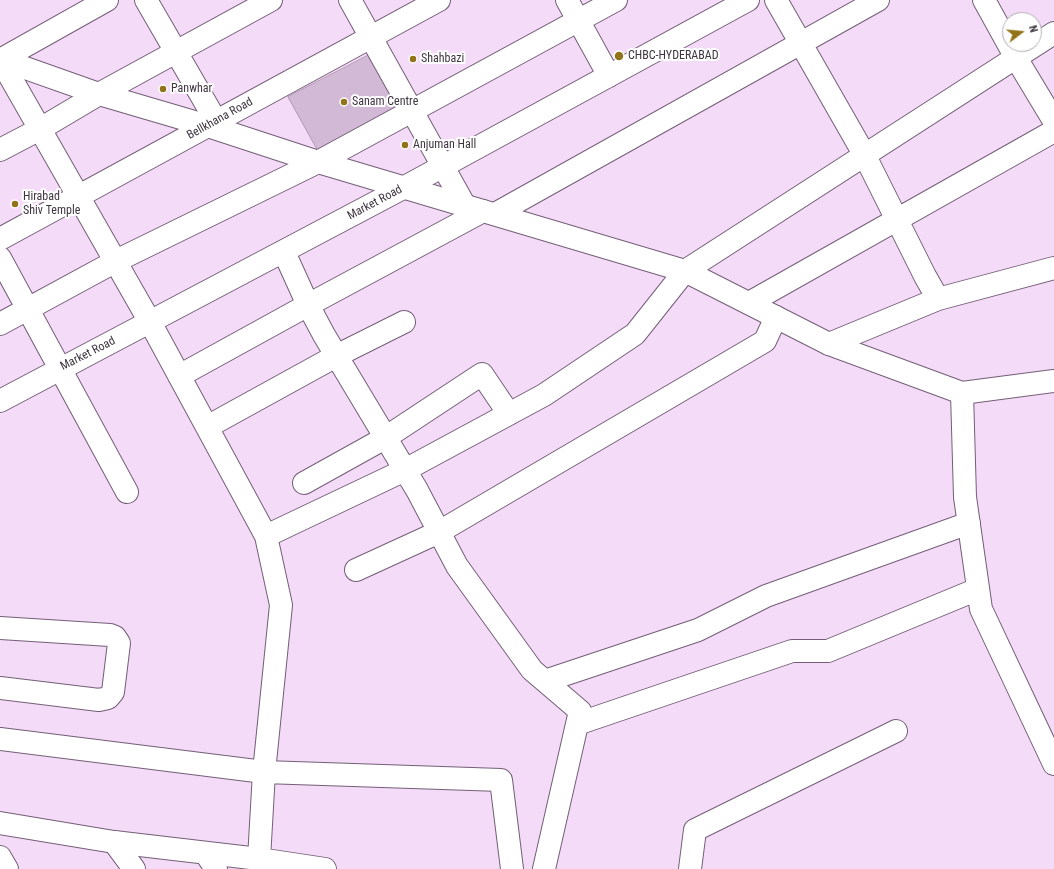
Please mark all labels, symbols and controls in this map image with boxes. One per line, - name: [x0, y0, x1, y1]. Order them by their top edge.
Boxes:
- north arrow: [1002, 12, 1042, 52]
- text: N: [1026, 24, 1040, 34]
- place label: CHBC-HYDERABAD: [628, 49, 719, 63]
- marker: CHBC-HYDERABAD: [613, 50, 625, 62]
- place label: Shahbazi: [421, 52, 464, 66]
- marker: Shahbazi: [408, 54, 418, 64]
- place label: Panwhar: [171, 82, 212, 96]
- marker: Panwhar: [158, 84, 168, 94]
- street label: Bellkhana Road: [185, 95, 255, 143]
- place label: Sanam Centre: [352, 95, 418, 109]
- marker: Sanam Centre: [339, 97, 349, 107]
- place label: Anjuman Hall: [413, 138, 476, 152]
- marker: Anjuman Hall: [400, 140, 410, 150]
- street label: Market Road: [345, 183, 405, 223]
- place label: Hirabad Shiv Temple: [23, 190, 80, 218]
- marker: Hirabad Shiv Temple: [10, 199, 20, 209]
- street label: Market Road: [58, 334, 118, 374]

